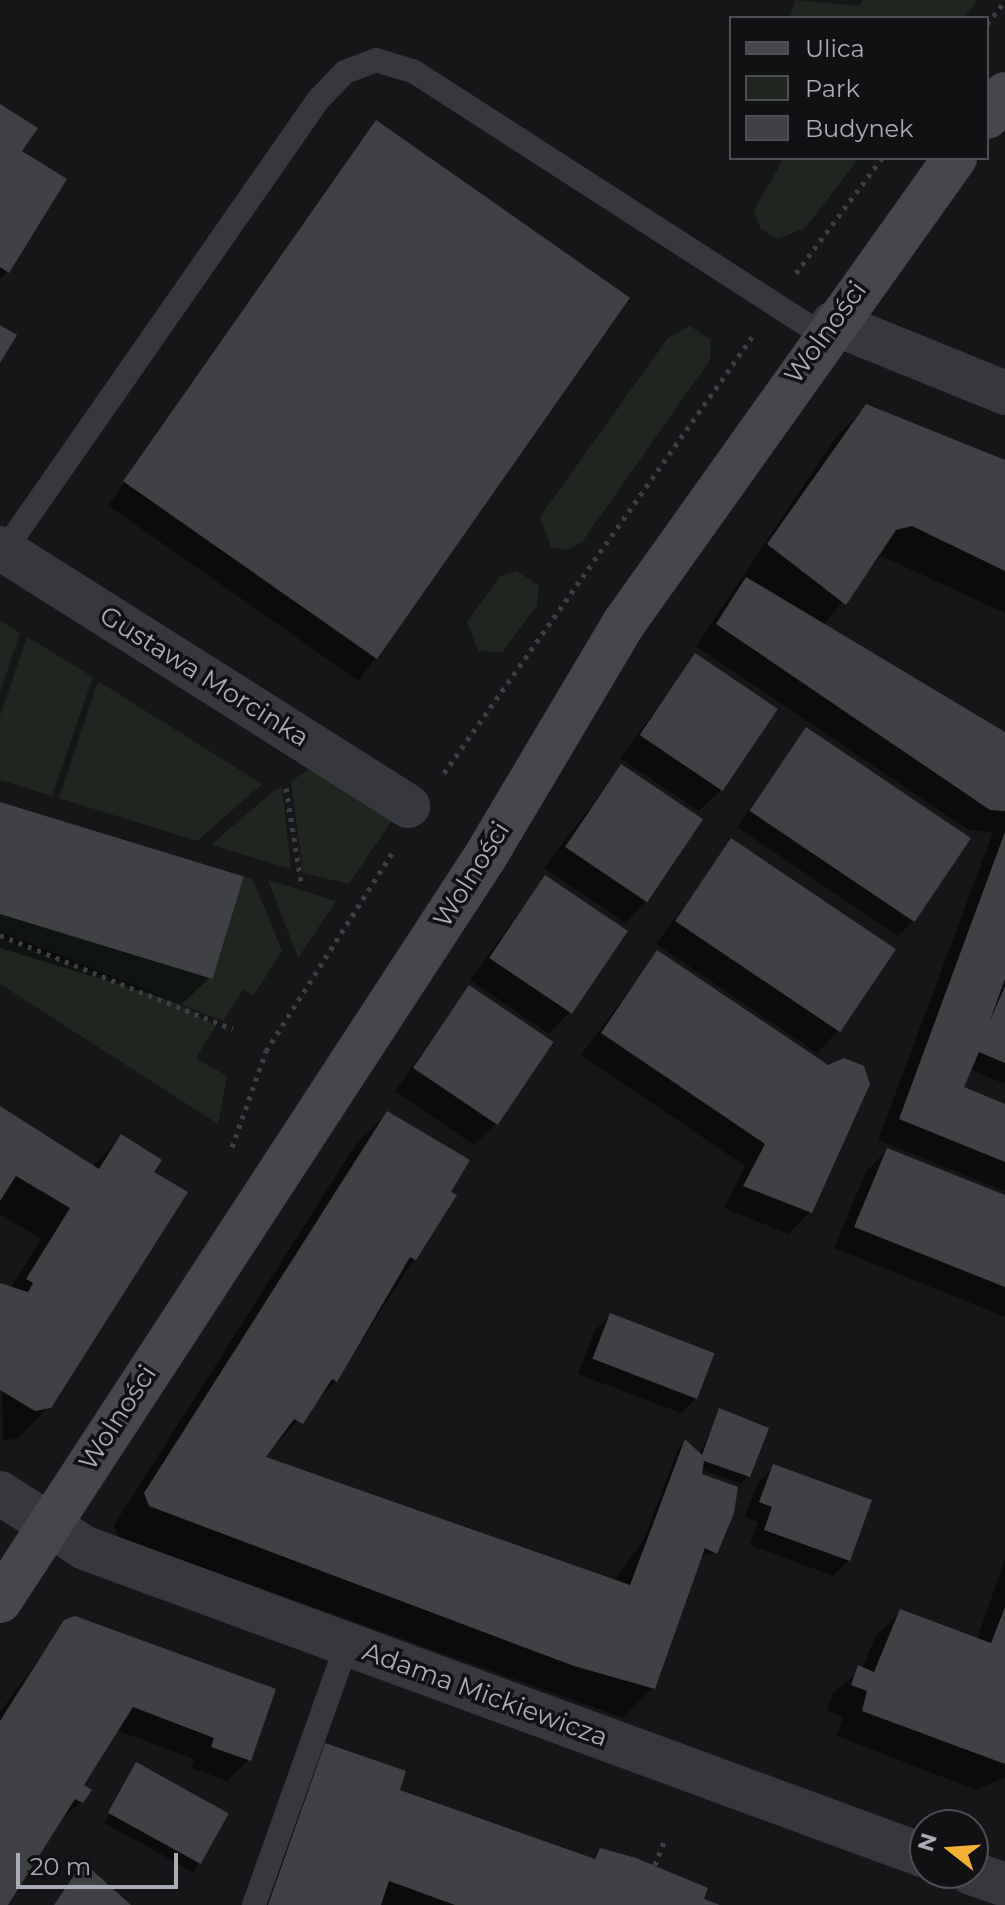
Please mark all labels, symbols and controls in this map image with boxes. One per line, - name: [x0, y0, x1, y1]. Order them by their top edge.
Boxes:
- legend: [729, 16, 989, 160]
- text: Ulica: [805, 34, 865, 63]
- text: Park: [805, 74, 860, 103]
- text: Budynek: [805, 114, 913, 143]
- street label: Wolności: [778, 276, 874, 390]
- street label: Gustawa Morcinka: [94, 600, 314, 754]
- street label: Wolności: [427, 816, 517, 934]
- street label: Wolności: [73, 1360, 163, 1476]
- street label: Adama Mickiewicza: [358, 1636, 612, 1754]
- north arrow: [909, 1809, 989, 1889]
- text: N: [912, 1830, 943, 1855]
- scale bar: [20, 1837, 182, 1887]
- text: 20 m: [30, 1852, 91, 1881]

